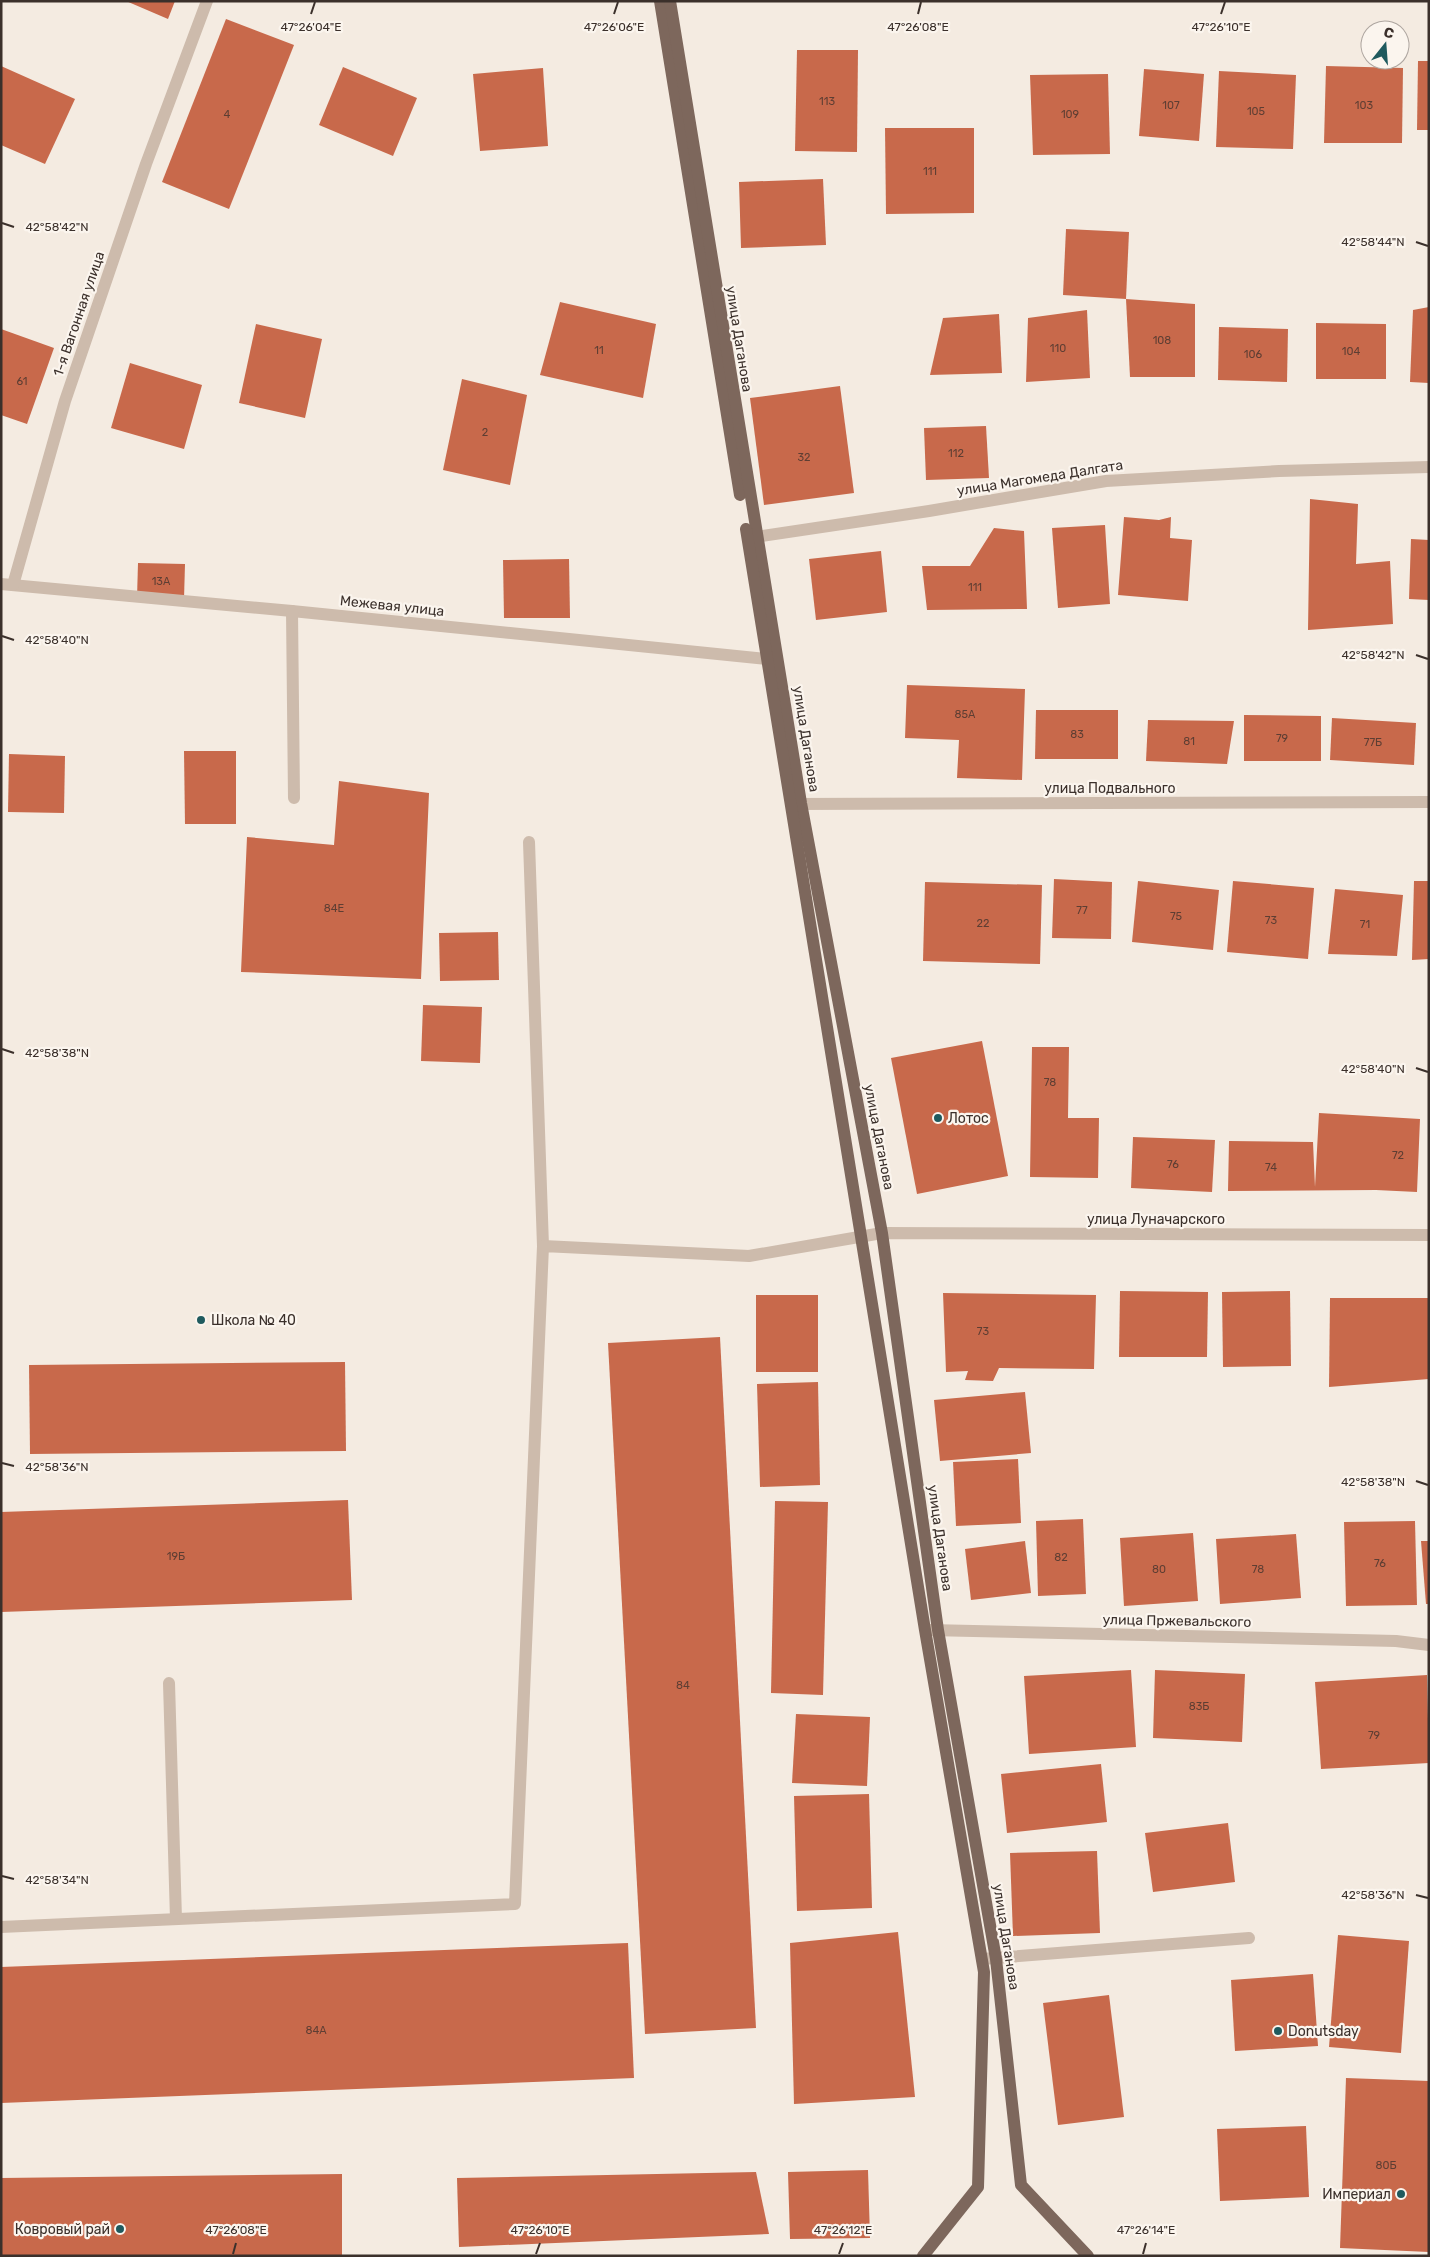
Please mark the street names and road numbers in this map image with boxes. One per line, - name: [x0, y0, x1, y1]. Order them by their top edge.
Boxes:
- street label: 1-я Вагонная улица: [50, 249, 108, 379]
- street label: улица Даганова: [722, 285, 756, 393]
- street label: улица Магомеда Далгата: [956, 456, 1124, 500]
- street label: Межевая улица: [339, 592, 445, 620]
- street label: улица Даганова: [789, 685, 823, 793]
- street label: улица Подвального: [1044, 780, 1176, 797]
- street label: улица Даганова: [860, 1083, 898, 1191]
- street label: улица Луначарского: [1087, 1211, 1225, 1228]
- street label: улица Даганова: [924, 1484, 956, 1592]
- street label: улица Пржевальского: [1103, 1611, 1251, 1631]
- street label: улица Даганова: [989, 1883, 1023, 1991]

